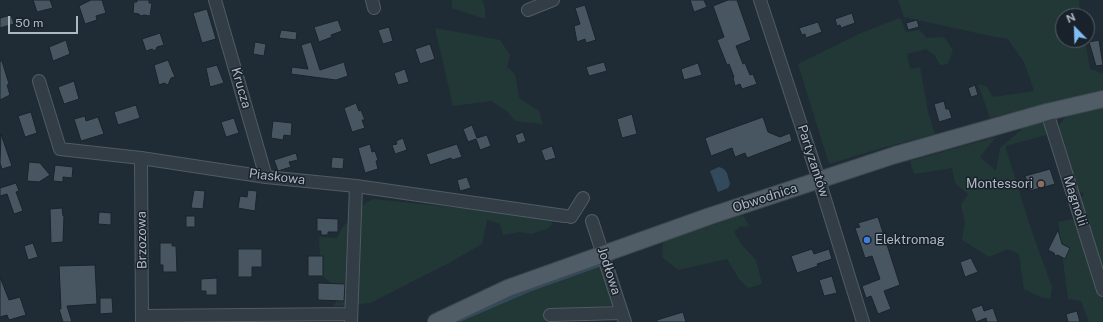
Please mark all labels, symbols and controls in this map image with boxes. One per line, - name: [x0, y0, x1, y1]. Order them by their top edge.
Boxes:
- scale bar: [10, 8, 80, 34]
- north arrow: [1055, 8, 1095, 48]
- text: N: [1064, 11, 1077, 25]
- text: 50 m: [15, 16, 43, 30]
- street label: Krucza: [228, 66, 254, 110]
- street label: Partyzantów: [794, 123, 832, 199]
- street label: Piaskowa: [248, 166, 306, 188]
- street label: Magnolii: [1060, 174, 1090, 228]
- place label: Montessori: [966, 176, 1033, 192]
- marker: Montessori: [1036, 179, 1046, 189]
- street label: Obwodnica: [731, 180, 799, 216]
- street label: Brzozowa: [134, 211, 150, 269]
- place label: Elektromag: [875, 232, 945, 248]
- marker: Elektromag: [862, 235, 872, 245]
- street label: Jodłowa: [594, 245, 624, 297]

